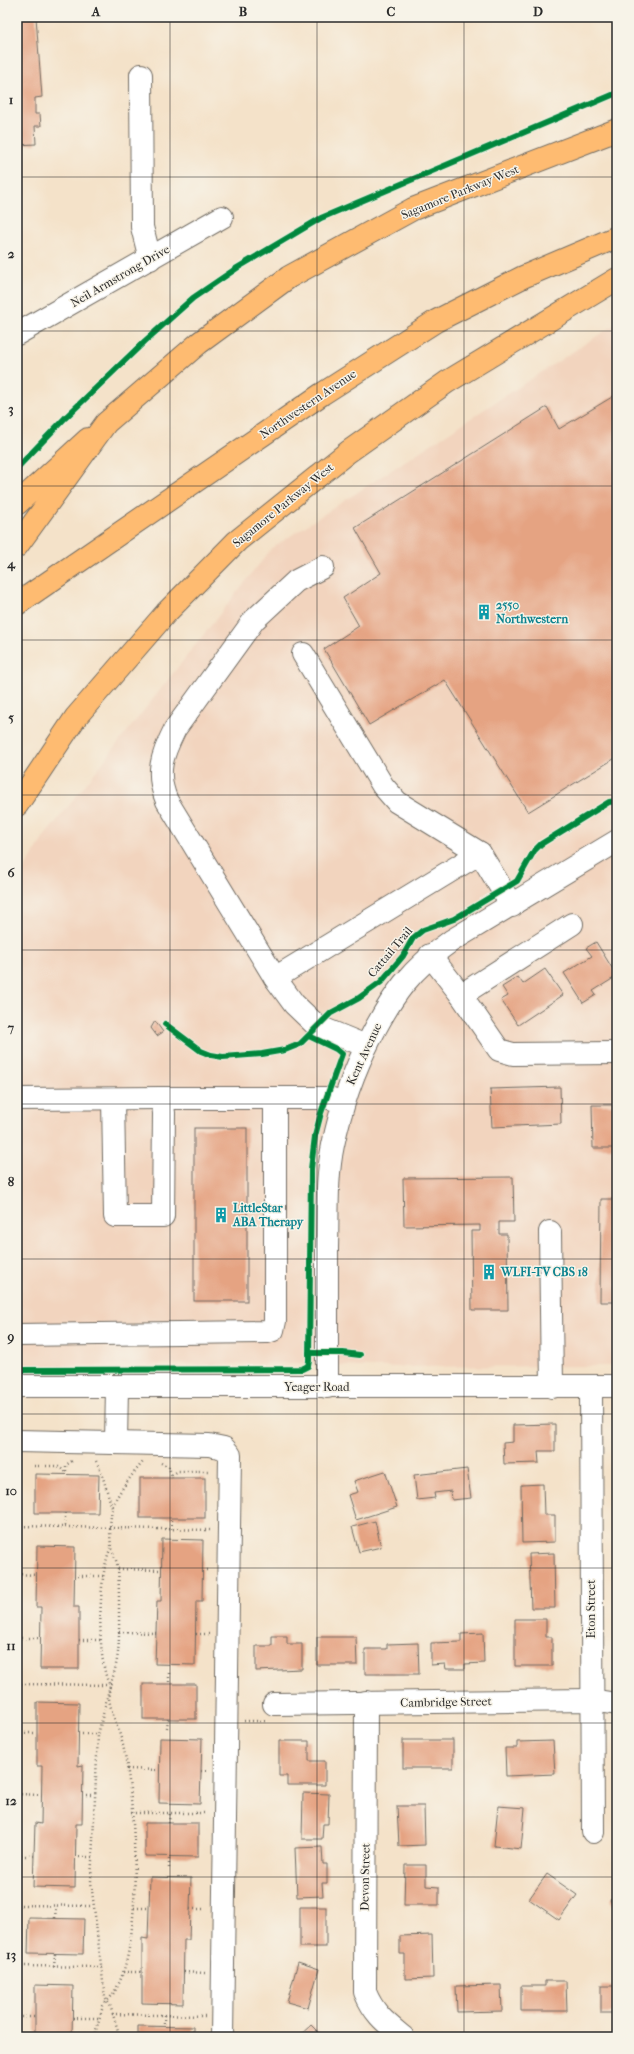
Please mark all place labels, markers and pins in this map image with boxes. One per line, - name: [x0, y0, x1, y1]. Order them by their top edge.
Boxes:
- place label: 2550 Northwestern: [496, 598, 569, 626]
- building icon: 2550 Northwestern: [475, 603, 493, 621]
- place label: LittleStar ABA Therapy: [232, 1201, 304, 1230]
- building icon: LittleStar ABA Therapy: [212, 1206, 230, 1224]
- building icon: WLFI-TV CBS 18: [480, 1263, 498, 1281]
- place label: WLFI-TV CBS 18: [500, 1265, 588, 1279]

